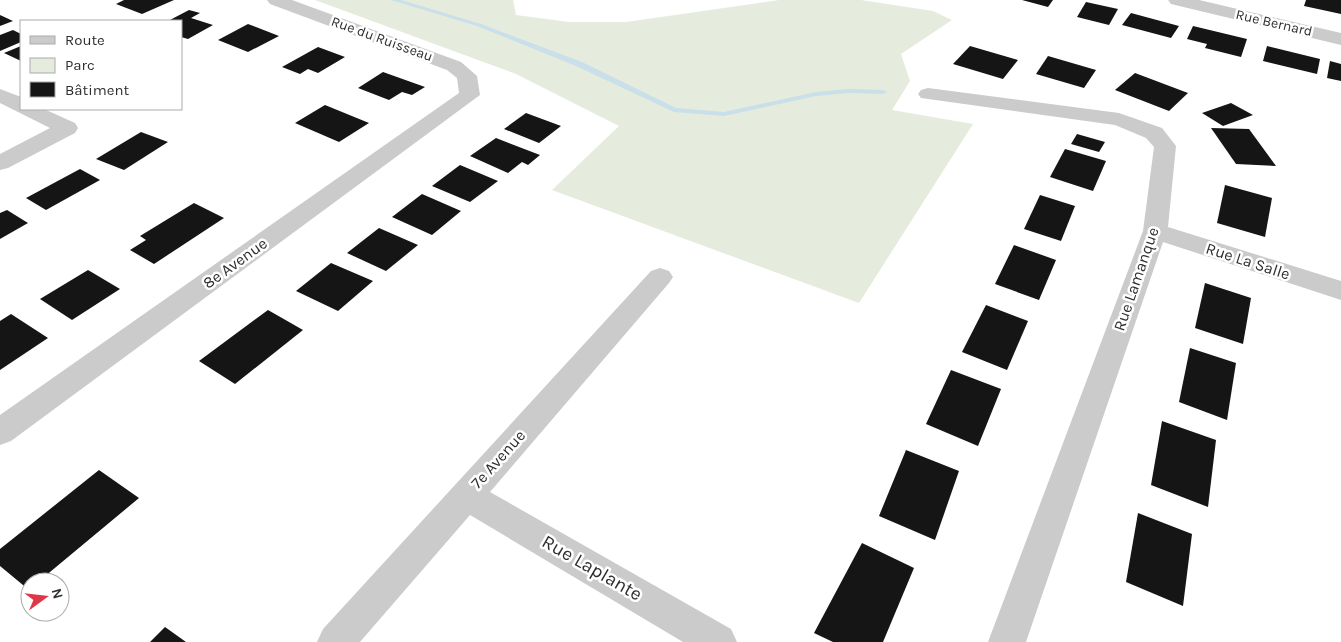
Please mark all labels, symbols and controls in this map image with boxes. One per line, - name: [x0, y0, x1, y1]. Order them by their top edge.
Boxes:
- street label: Rue Bernard: [1234, 6, 1314, 40]
- street label: Rue du Ruisseau: [329, 13, 435, 65]
- legend: [20, 20, 182, 110]
- text: Route: [65, 31, 105, 49]
- text: Parc: [65, 56, 95, 74]
- text: Bâtiment: [65, 81, 129, 99]
- street label: Rue Lamanque: [1109, 225, 1163, 333]
- street label: 8e Avenue: [199, 233, 271, 293]
- street label: Rue La Salle: [1204, 238, 1292, 284]
- street label: 7e Avenue: [467, 426, 529, 492]
- street label: Rue Laplante: [538, 530, 646, 606]
- north arrow: [20, 572, 70, 622]
- text: N: [48, 587, 67, 601]

